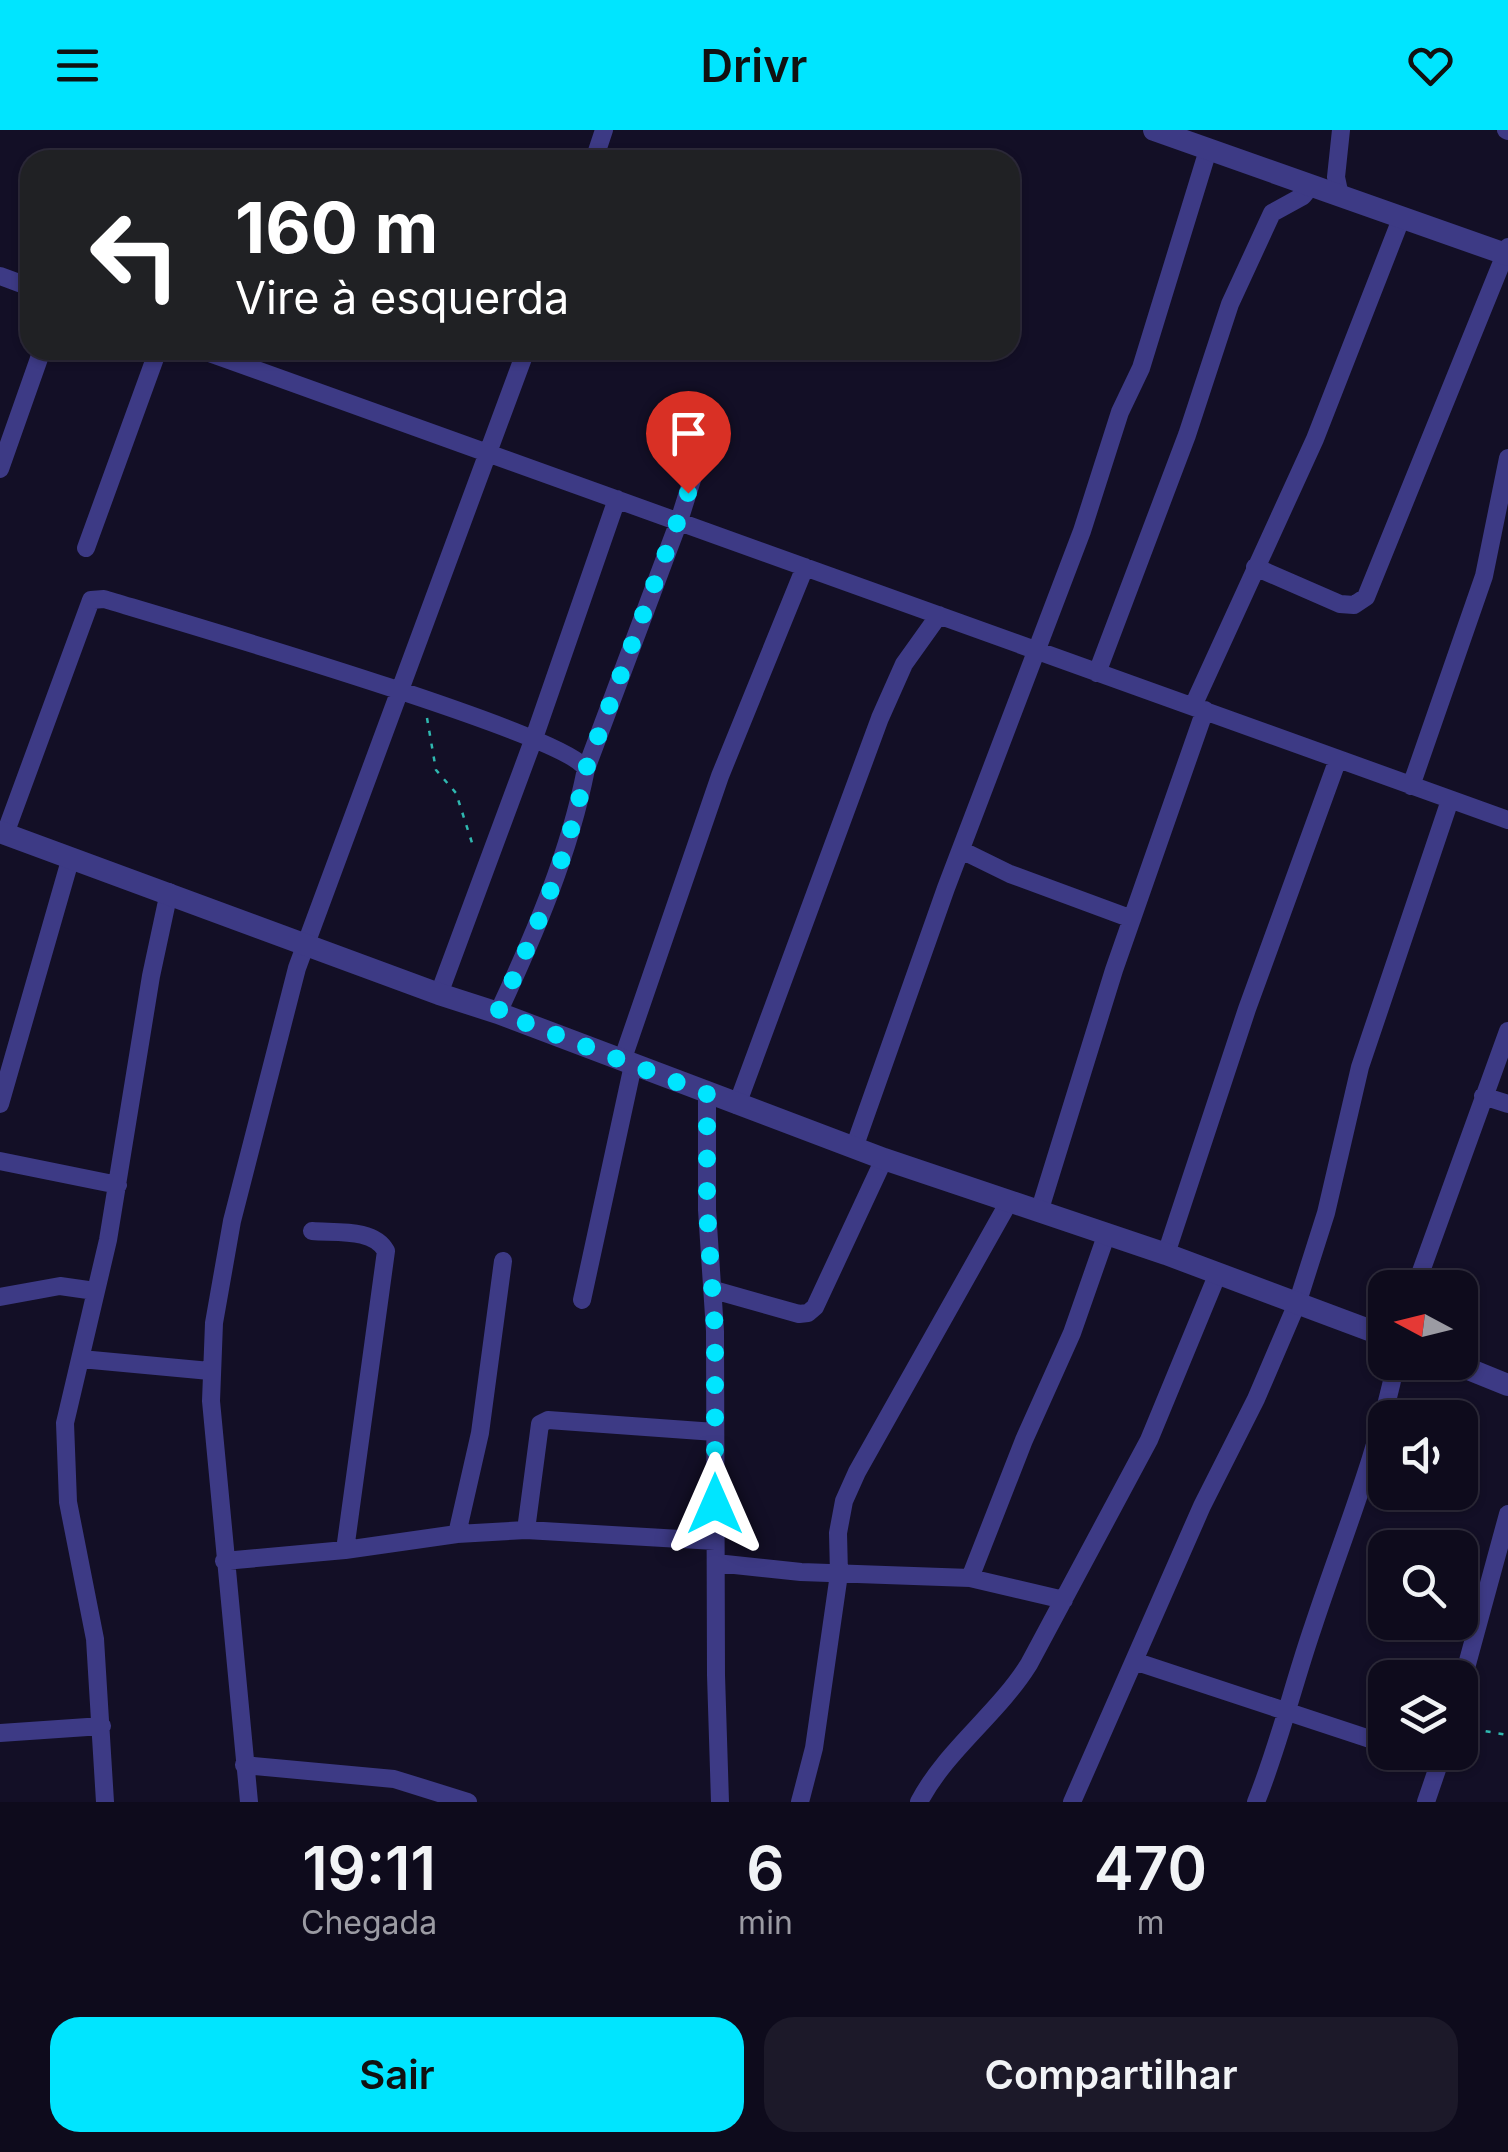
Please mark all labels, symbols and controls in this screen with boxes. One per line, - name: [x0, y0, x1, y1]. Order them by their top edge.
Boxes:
- icon: menu: [50, 38, 105, 93]
- text: Drivr: [701, 38, 807, 93]
- icon: heart: [1403, 38, 1458, 93]
- text: 160 m: [235, 185, 438, 270]
- icon: left: [70, 190, 200, 320]
- text: Vire à esquerda: [235, 270, 569, 325]
- pin: [646, 391, 731, 494]
- icon: arrive: [661, 406, 716, 461]
- north arrow: [1368, 1270, 1478, 1380]
- map controls: [1368, 1270, 1478, 1770]
- button: sound: [1368, 1400, 1478, 1510]
- position arrow: [663, 1452, 767, 1556]
- button: search: [1368, 1530, 1478, 1640]
- button: layers: [1368, 1660, 1478, 1770]
- text: 19:11: [302, 1832, 436, 1904]
- text: 6: [746, 1832, 785, 1904]
- text: 470: [1094, 1832, 1207, 1904]
- text: Chegada: [301, 1903, 437, 1942]
- text: min: [738, 1903, 793, 1942]
- text: m: [1136, 1903, 1164, 1942]
- button: Sair: [50, 2017, 744, 2132]
- button: Compartilhar: [764, 2017, 1458, 2132]

